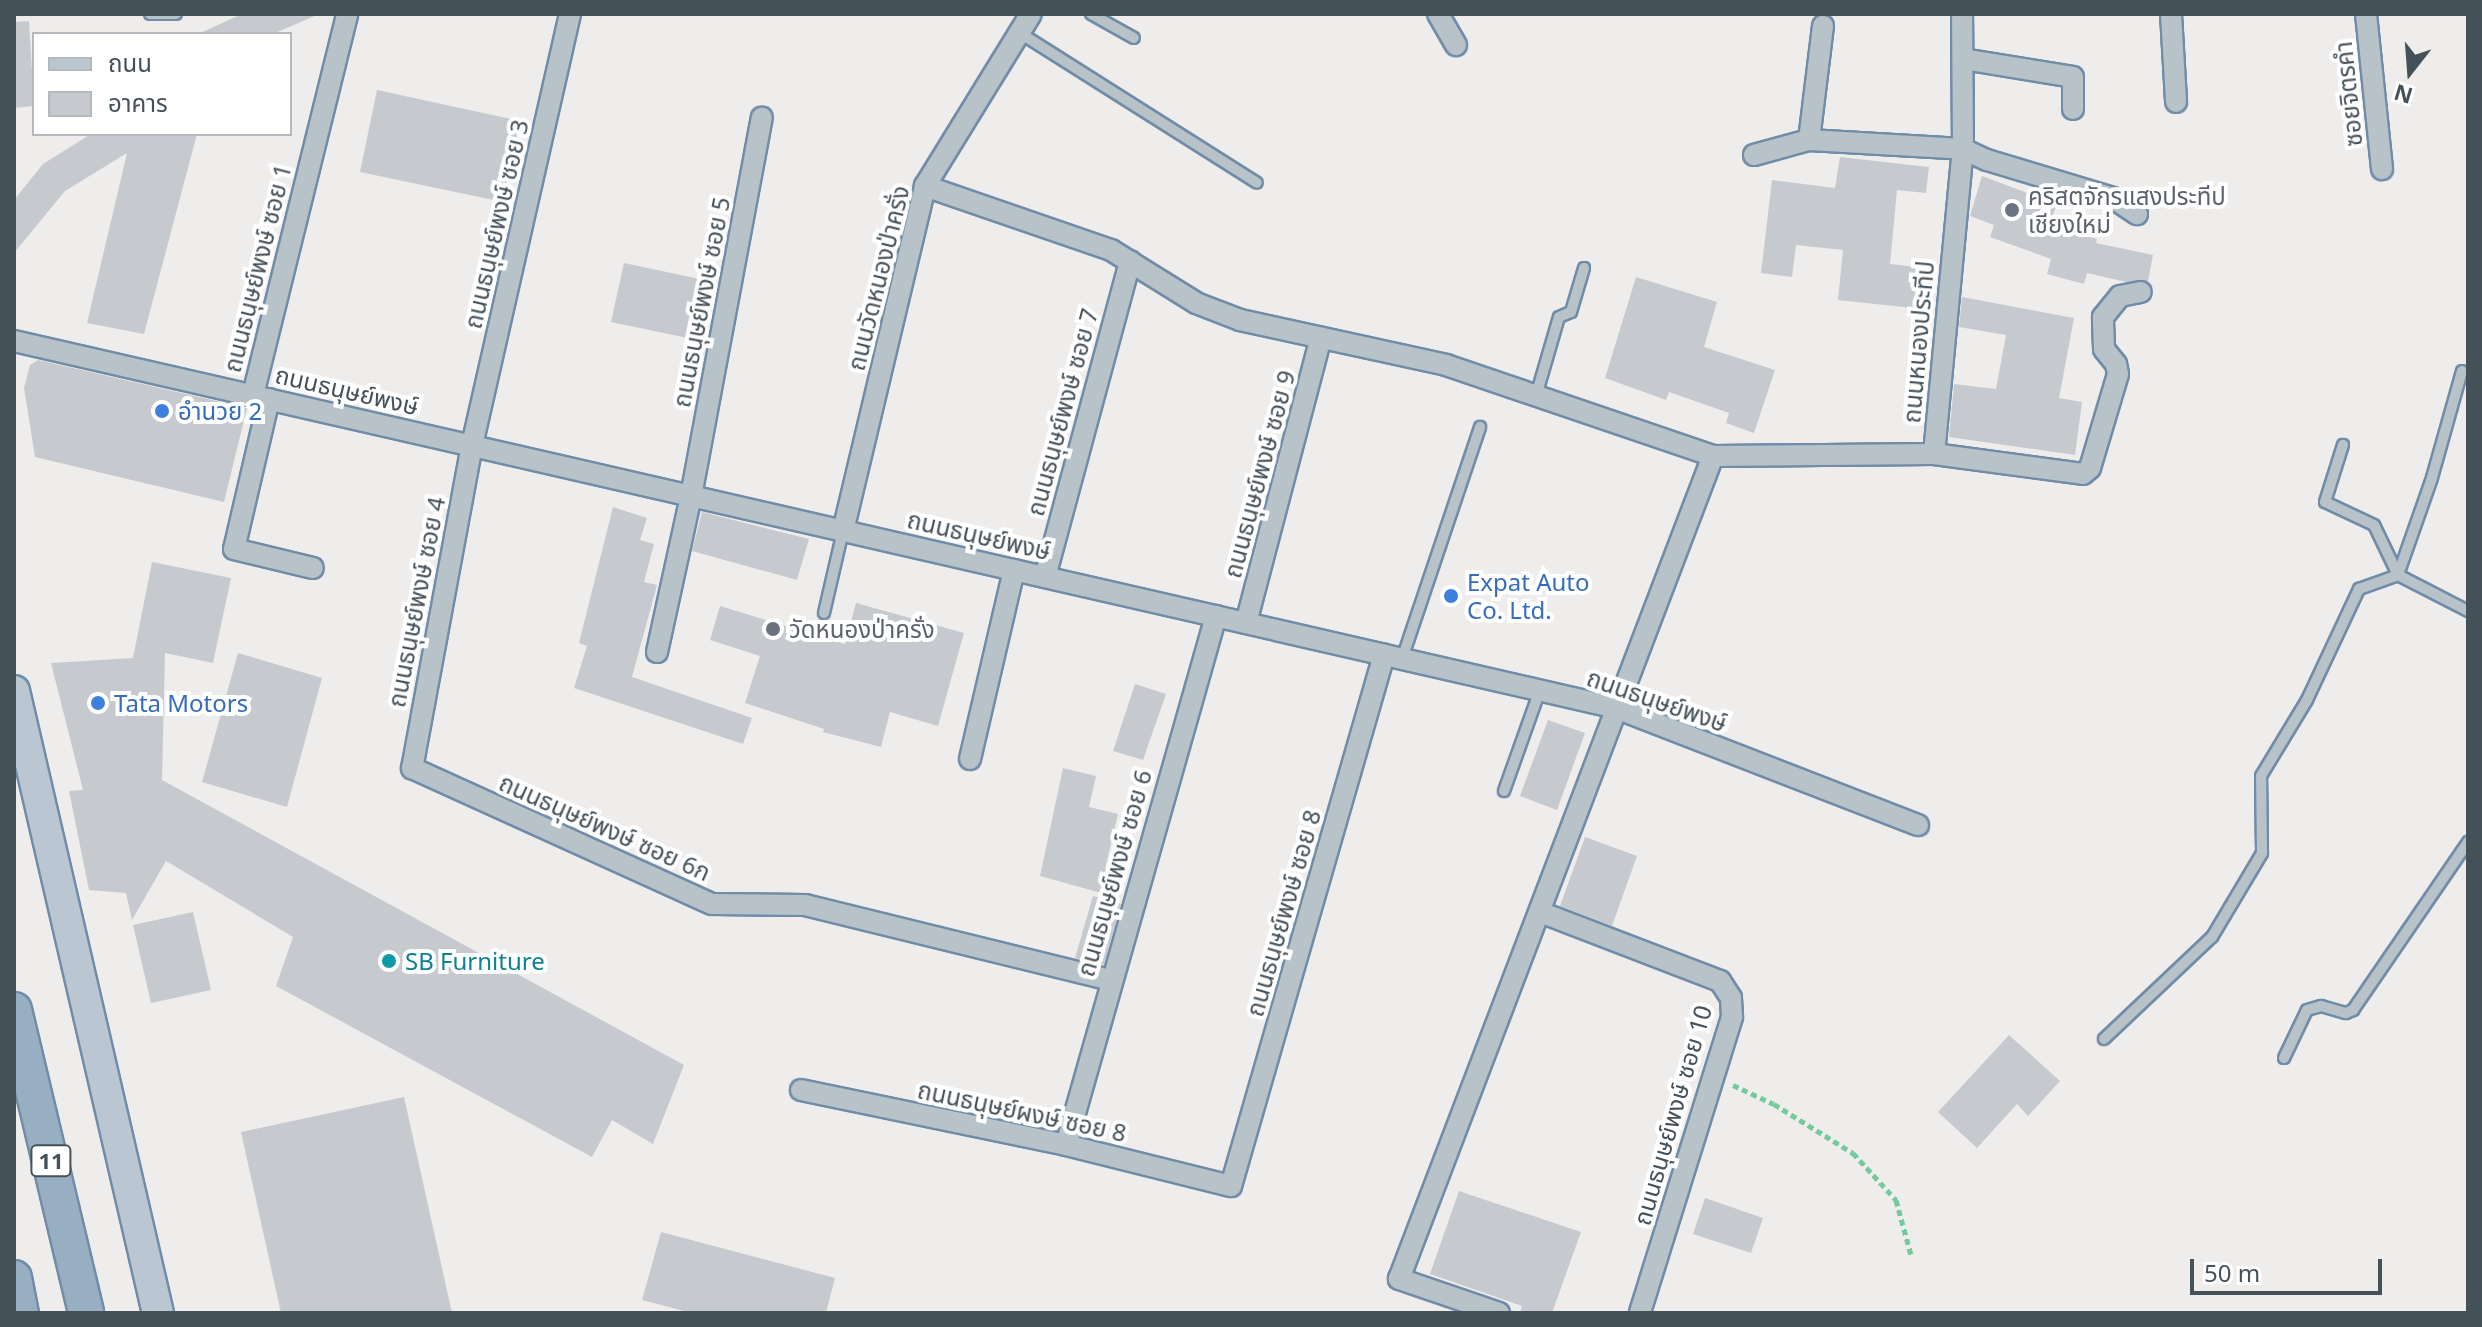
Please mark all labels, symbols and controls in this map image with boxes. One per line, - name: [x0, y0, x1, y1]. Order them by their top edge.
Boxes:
- legend: [32, 32, 292, 136]
- north arrow: [2370, 32, 2450, 112]
- street label: ซอยจิตรคำ: [2328, 40, 2368, 148]
- text: ถนน: [108, 46, 152, 79]
- text: N: [2390, 78, 2416, 112]
- text: อาคาร: [108, 86, 168, 119]
- street label: ถนนธนุษย์พงษ์ ซอย 3: [458, 117, 534, 331]
- street label: ถนนธนุษย์พงษ์ ซอย 1: [217, 161, 297, 375]
- place label: คริสตจักรแสงประทีป เชียงใหม่: [2028, 182, 2226, 238]
- street label: ถนนวัดหนองป่าครั่ง: [841, 183, 915, 373]
- street label: ถนนธนุษย์พงษ์ ซอย 5: [666, 194, 736, 410]
- marker: คริสตจักรแสงประทีป เชียงใหม่: [2003, 201, 2021, 219]
- street label: ถนนหนองประทีป: [1897, 260, 1939, 424]
- street label: ถนนธนุษย์พงษ์ ซอย 7: [1020, 305, 1104, 519]
- street label: ถนนธนุษย์พงษ์: [273, 360, 421, 420]
- street label: ถนนธนุษย์พงษ์ ซอย 9: [1217, 367, 1301, 581]
- place label: อำนวย 2: [178, 397, 262, 425]
- marker: อำนวย 2: [153, 402, 171, 420]
- street label: ถนนธนุษย์พงษ์ ซอย 4: [381, 494, 451, 710]
- street label: ถนนธนุษย์พงษ์: [905, 505, 1053, 565]
- place label: Expat Auto Co. Ltd.: [1467, 568, 1590, 624]
- marker: Expat Auto Co. Ltd.: [1442, 587, 1460, 605]
- place label: วัดหนองป่าครั่ง: [789, 615, 935, 643]
- marker: วัดหนองป่าครั่ง: [764, 620, 782, 638]
- street label: ถนนธนุษย์พงษ์: [1583, 663, 1731, 737]
- place label: Tata Motors: [114, 689, 248, 717]
- marker: Tata Motors: [89, 694, 107, 712]
- street label: ถนนธนุษย์พงษ์ ซอย 6: [1071, 766, 1157, 980]
- street label: ถนนธนุษย์พงษ์ ซอย 6ก: [495, 767, 715, 887]
- street label: ถนนธนุษย์พงษ์ ซอย 8: [1240, 806, 1326, 1020]
- place label: SB Furniture: [405, 947, 545, 975]
- marker: SB Furniture: [380, 952, 398, 970]
- street label: ถนนธนุษย์พงษ์ ซอย 10: [1627, 1002, 1717, 1228]
- street label: ถนนธนุษย์ผงษ์ ซอย 8: [915, 1075, 1129, 1147]
- road number: 11: [29, 1143, 73, 1179]
- scale bar: [2194, 1243, 2386, 1293]
- text: 50 m: [2204, 1256, 2260, 1289]

